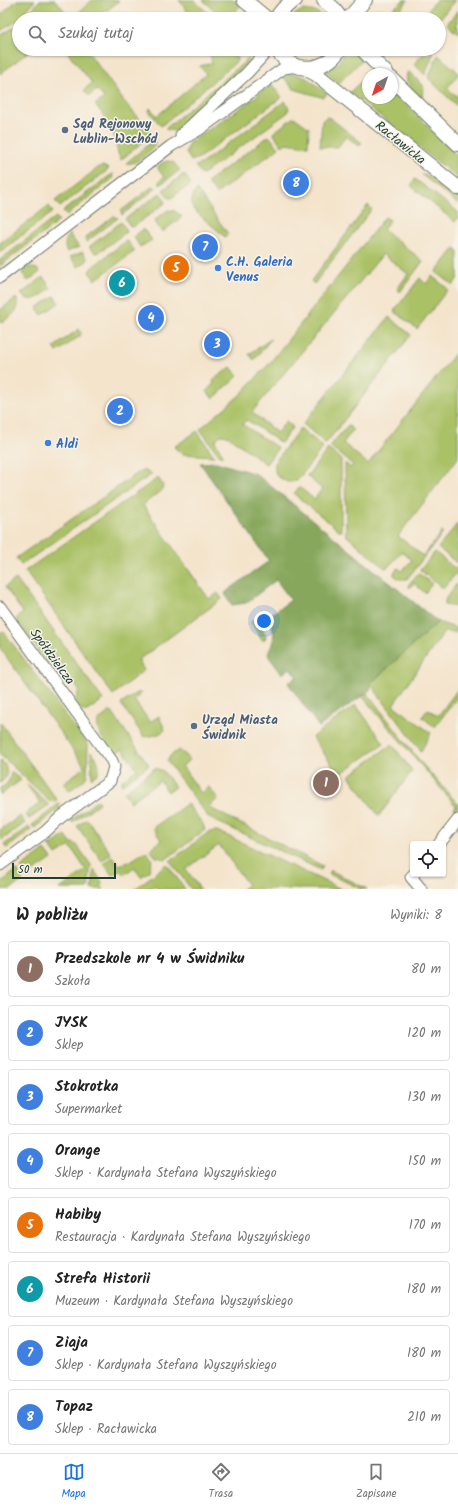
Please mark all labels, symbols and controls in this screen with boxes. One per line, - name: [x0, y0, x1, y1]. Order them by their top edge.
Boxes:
- search box: [12, 12, 446, 56]
- text: Szukaj tutaj: [58, 22, 133, 46]
- icon: search: [26, 23, 48, 45]
- north arrow: [362, 68, 398, 104]
- place label: Sąd Rejonowy Lublin-Wschód: [73, 114, 159, 150]
- street label: Racławicka: [370, 116, 430, 170]
- marker: Sąd Rejonowy Lublin-Wschód: [60, 125, 70, 135]
- pin: 8: [283, 168, 309, 198]
- pin: 7: [192, 232, 218, 262]
- place label: C.H. Galeria Venus: [226, 252, 293, 288]
- pin: 5: [163, 253, 189, 283]
- marker: C.H. Galeria Venus: [213, 263, 223, 273]
- pin: 6: [109, 268, 135, 298]
- pin: 4: [138, 303, 164, 333]
- pin: 3: [204, 329, 230, 359]
- pin: 2: [107, 396, 133, 426]
- place label: Aldi: [56, 434, 79, 455]
- marker: Aldi: [43, 438, 53, 448]
- your location: [254, 611, 274, 631]
- street label: Spółdzielcza: [24, 624, 80, 690]
- place label: Urząd Miasta Świdnik: [202, 710, 278, 746]
- marker: Urząd Miasta Świdnik: [189, 721, 199, 731]
- pin: 1: [313, 768, 339, 798]
- map controls: [410, 841, 446, 877]
- button: locate: [410, 841, 446, 877]
- scale bar: [12, 861, 116, 880]
- text: 50 m: [18, 861, 43, 879]
- text: W pobliżu: [16, 902, 87, 929]
- text: Wyniki: 8: [390, 905, 442, 926]
- text: Przedszkole nr 4 w Świdniku: [55, 947, 244, 971]
- text: 1: [28, 959, 32, 980]
- text: 80 m: [411, 959, 441, 980]
- text: Szkoła: [55, 971, 90, 992]
- text: JYSK: [55, 1011, 88, 1035]
- text: 2: [26, 1023, 34, 1044]
- text: 120 m: [407, 1023, 441, 1044]
- text: Sklep: [55, 1035, 83, 1056]
- text: Stokrotka: [55, 1075, 118, 1099]
- text: 3: [26, 1087, 34, 1108]
- text: 130 m: [407, 1087, 441, 1108]
- text: Supermarket: [55, 1099, 122, 1120]
- text: Orange: [55, 1139, 100, 1163]
- text: 4: [26, 1151, 34, 1172]
- text: 150 m: [408, 1151, 441, 1172]
- text: Sklep · Kardynała Stefana Wyszyńskiego: [55, 1163, 277, 1184]
- text: Habiby: [55, 1203, 101, 1227]
- text: 5: [27, 1215, 33, 1236]
- text: 170 m: [409, 1215, 441, 1236]
- text: Restauracja · Kardynała Stefana Wyszyńskiego: [55, 1227, 310, 1248]
- text: Strefa Historii: [55, 1267, 150, 1291]
- text: 6: [26, 1279, 34, 1300]
- text: 180 m: [407, 1279, 441, 1300]
- text: Muzeum · Kardynała Stefana Wyszyńskiego: [55, 1291, 293, 1312]
- text: Ziaja: [55, 1331, 88, 1355]
- text: 7: [27, 1343, 33, 1364]
- text: 180 m: [407, 1343, 441, 1364]
- text: Sklep · Kardynała Stefana Wyszyńskiego: [55, 1355, 277, 1376]
- text: Topaz: [55, 1395, 93, 1419]
- text: 8: [26, 1407, 34, 1428]
- text: 210 m: [407, 1407, 441, 1428]
- text: Sklep · Racławicka: [55, 1419, 157, 1440]
- tab: Mapa: [61, 1461, 86, 1503]
- tab: Trasa: [209, 1461, 233, 1503]
- tab: Zapisane: [356, 1461, 397, 1503]

